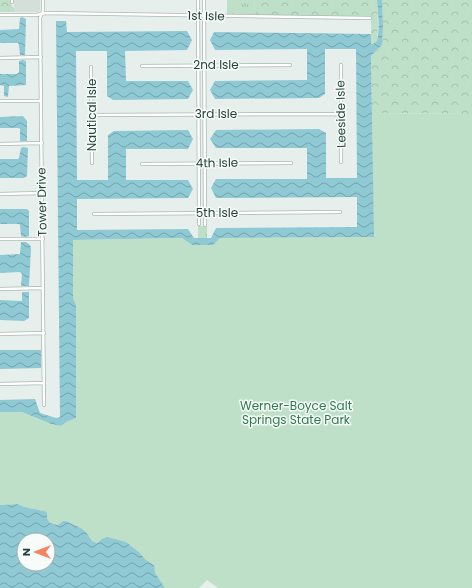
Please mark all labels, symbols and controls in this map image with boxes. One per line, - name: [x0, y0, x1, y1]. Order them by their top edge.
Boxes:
- street label: 1st Isle: [187, 7, 225, 24]
- street label: 2nd Isle: [193, 56, 239, 73]
- street label: Nautical Isle: [83, 79, 100, 151]
- street label: Leeside Isle: [331, 80, 350, 148]
- street label: 3rd Isle: [195, 105, 237, 122]
- street label: 4th Isle: [196, 154, 238, 171]
- street label: Tower Drive: [32, 167, 51, 237]
- street label: 5th Isle: [196, 204, 238, 221]
- park label: Werner-Boyce Salt Springs State Park: [240, 397, 352, 428]
- north arrow: [16, 532, 56, 572]
- text: N: [18, 548, 34, 556]

